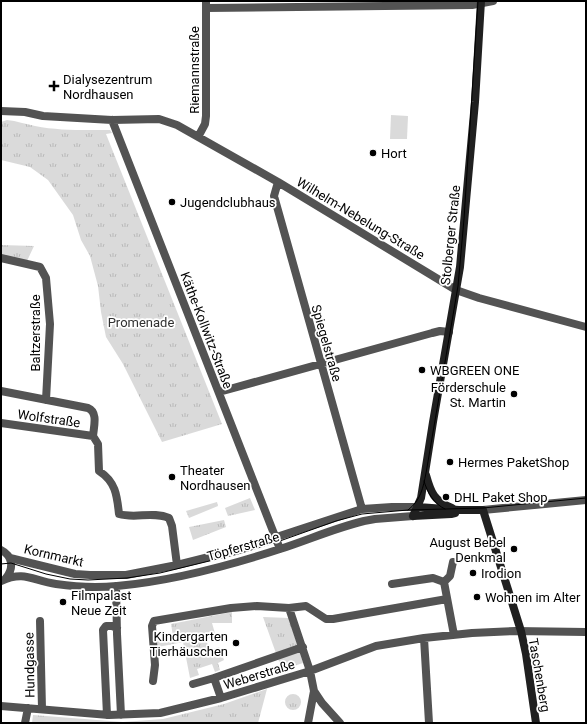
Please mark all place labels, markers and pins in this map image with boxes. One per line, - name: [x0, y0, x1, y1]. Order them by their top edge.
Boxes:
- place label: Dialysezentrum Nordhausen: [63, 72, 152, 102]
- marker: Dialysezentrum Nordhausen: [48, 80, 60, 92]
- place label: Hort: [381, 146, 407, 161]
- marker: Hort: [368, 148, 378, 158]
- place label: Jugendclubhaus: [180, 195, 276, 210]
- marker: Jugendclubhaus: [167, 197, 177, 207]
- place label: WBGREEN ONE: [430, 363, 519, 378]
- marker: WBGREEN ONE: [417, 365, 427, 375]
- place label: Förderschule St. Martin: [431, 380, 506, 410]
- marker: Förderschule St. Martin: [509, 389, 519, 399]
- place label: Hermes PaketShop: [458, 455, 569, 470]
- marker: Hermes PaketShop: [445, 457, 455, 467]
- place label: Theater Nordhausen: [180, 463, 250, 493]
- marker: Theater Nordhausen: [167, 472, 177, 482]
- place label: DHL Paket Shop: [454, 490, 548, 505]
- marker: DHL Paket Shop: [441, 492, 451, 502]
- place label: August Bebel Denkmal: [429, 535, 506, 565]
- marker: August Bebel Denkmal: [509, 544, 519, 554]
- place label: Irodion: [481, 566, 521, 581]
- marker: Irodion: [468, 568, 478, 578]
- place label: Filmpalast Neue Zeit: [71, 588, 131, 618]
- place label: Wohnen im Alter: [485, 590, 581, 605]
- marker: Wohnen im Alter: [472, 592, 482, 602]
- marker: Filmpalast Neue Zeit: [58, 597, 68, 607]
- place label: Kindergarten Tierhäuschen: [150, 629, 228, 659]
- marker: Kindergarten Tierhäuschen: [231, 638, 241, 648]

